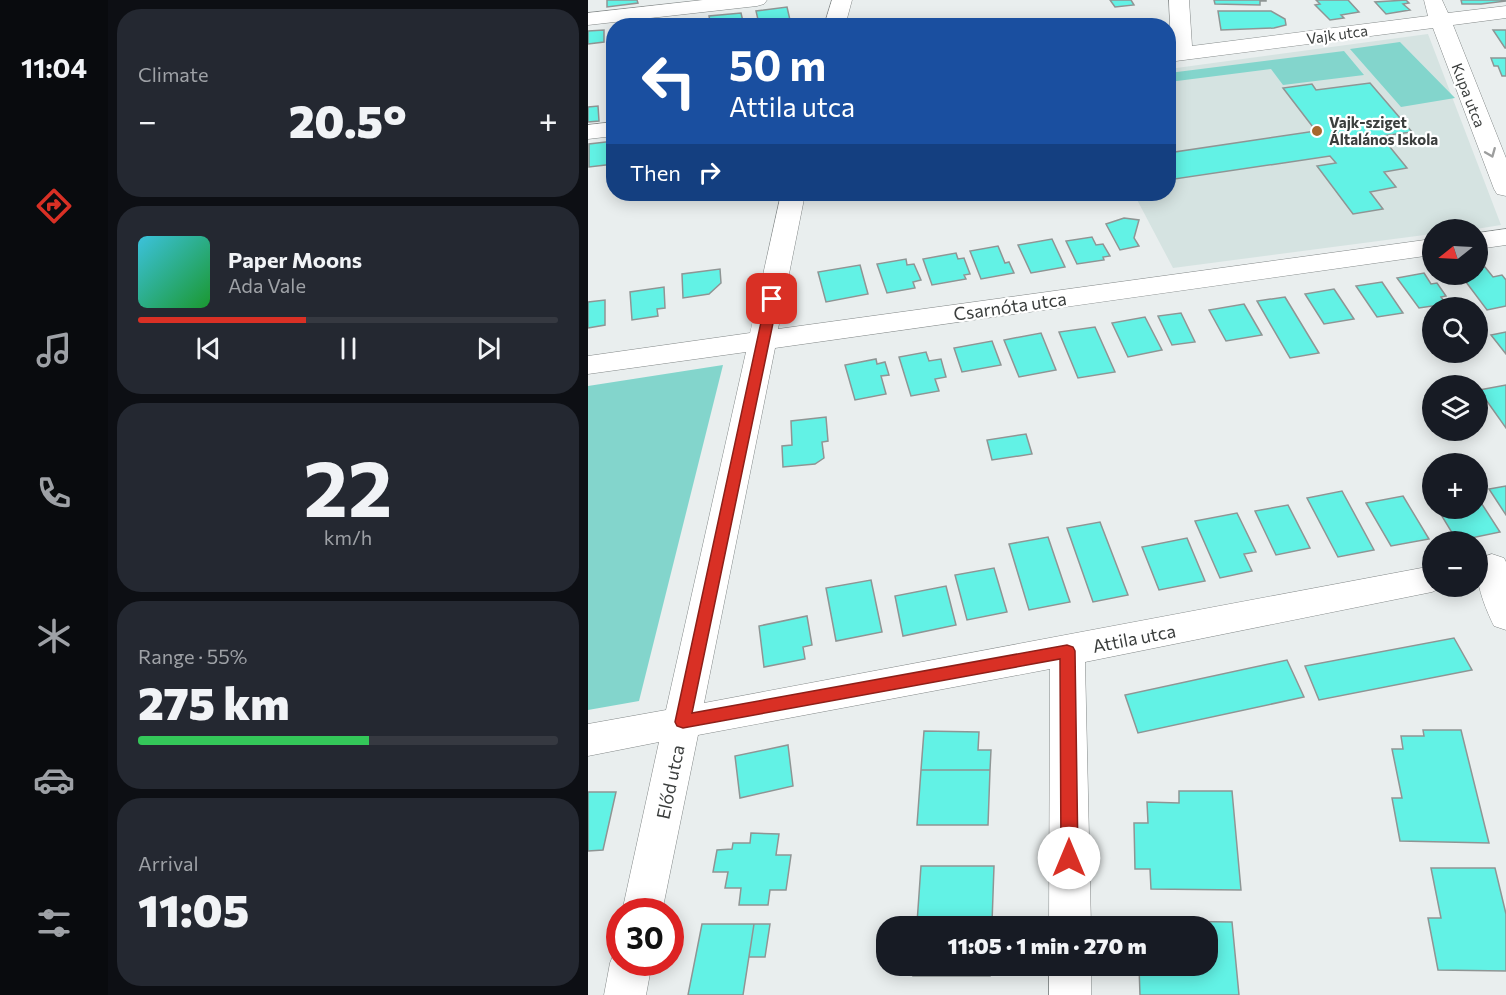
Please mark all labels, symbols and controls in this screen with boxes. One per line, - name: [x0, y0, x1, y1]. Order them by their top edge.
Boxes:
- street label: Vajk utca: [1305, 21, 1369, 47]
- text: 50 m: [729, 38, 826, 90]
- icon: left: [630, 42, 708, 120]
- text: 11:04: [21, 51, 87, 84]
- street label: Kupa utca: [1448, 60, 1490, 130]
- text: Climate: [138, 62, 208, 86]
- text: Attila utca: [729, 90, 855, 123]
- text: 20.5°: [289, 92, 407, 147]
- text: −: [138, 99, 157, 140]
- text: +: [539, 99, 558, 140]
- place label: Vajk-sziget Általános Iskola: [1329, 113, 1438, 148]
- marker: Vajk-sziget Általános Iskola: [1310, 124, 1324, 138]
- one-way arrow: [1484, 147, 1496, 158]
- icon: right: [693, 156, 726, 189]
- text: Then: [630, 159, 681, 186]
- icon: directions: [33, 185, 75, 227]
- north arrow: [1422, 219, 1488, 285]
- map controls: [1422, 219, 1488, 597]
- text: Paper Moons: [228, 246, 362, 273]
- text: Ada Vale: [228, 273, 306, 297]
- pin: [746, 273, 797, 324]
- icon: arrive: [755, 282, 788, 315]
- street label: Csarnóta utca: [952, 287, 1068, 325]
- button: search: [1422, 297, 1488, 363]
- icon: music: [33, 329, 75, 371]
- icon: previous: [192, 332, 225, 365]
- icon: pause: [332, 332, 365, 365]
- icon: next: [472, 332, 505, 365]
- button: layers: [1422, 375, 1488, 441]
- text: 22: [304, 438, 392, 533]
- button: +: [1422, 453, 1488, 519]
- icon: phone: [33, 472, 75, 514]
- text: km/h: [324, 525, 372, 549]
- button: −: [1422, 531, 1488, 597]
- icon: climate: [33, 615, 75, 657]
- street label: Attila utca: [1091, 619, 1177, 657]
- text: Range · 55%: [138, 644, 247, 668]
- text: 275 km: [138, 674, 289, 729]
- street label: Előd utca: [651, 743, 689, 821]
- icon: car: [33, 759, 75, 801]
- position arrow: [1037, 826, 1101, 890]
- text: Arrival: [138, 851, 199, 875]
- text: 11:05: [138, 881, 249, 936]
- speed limit sign: 30: [606, 898, 684, 976]
- icon: filters: [33, 902, 75, 944]
- text: 11:05 · 1 min · 270 m: [947, 932, 1147, 959]

